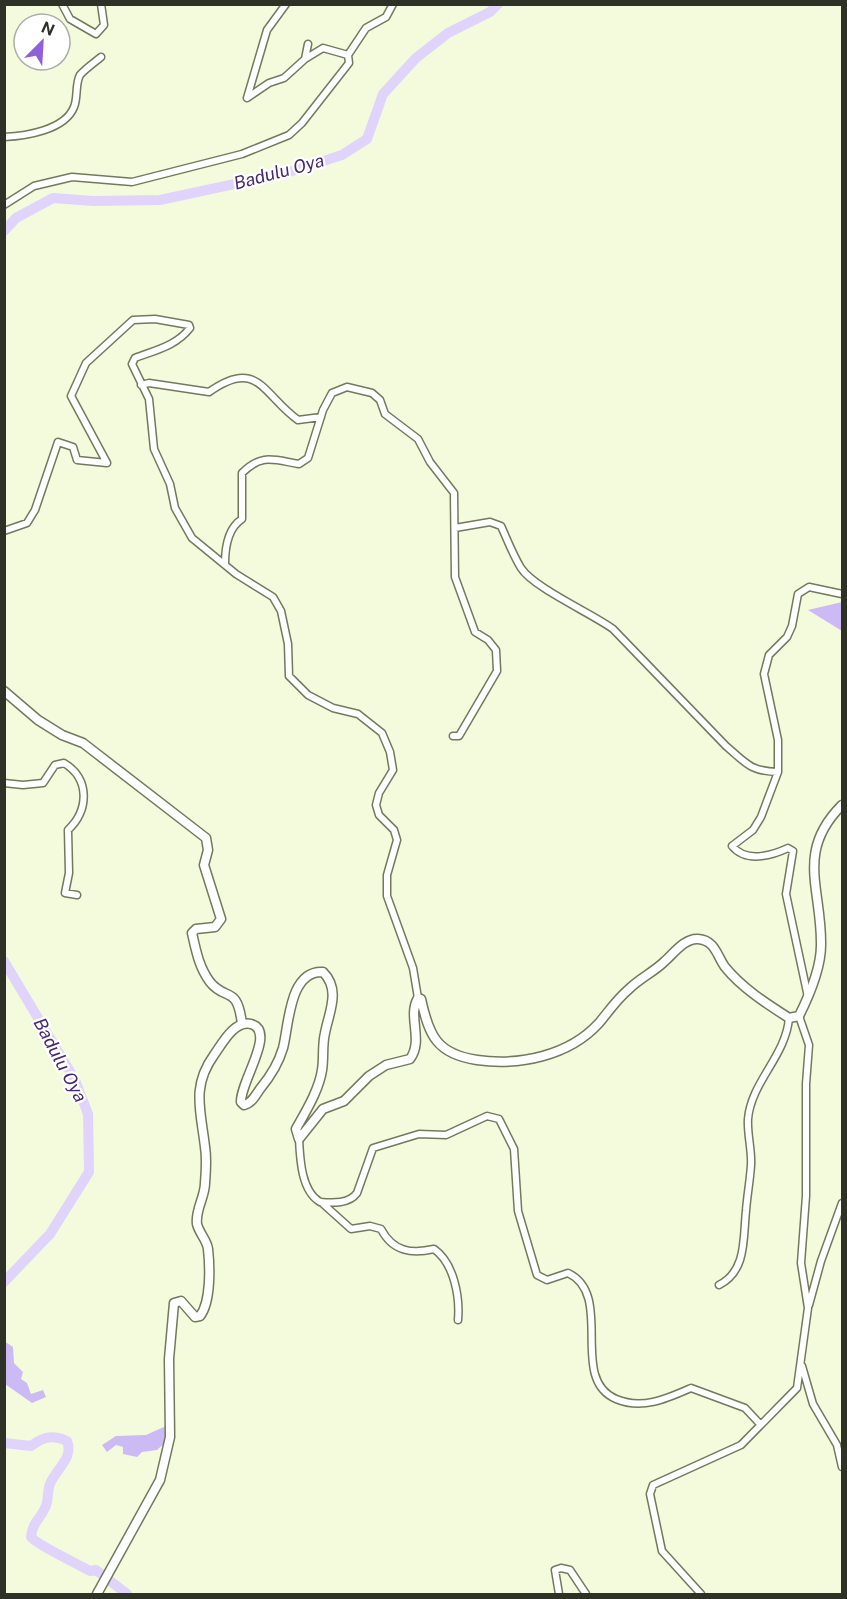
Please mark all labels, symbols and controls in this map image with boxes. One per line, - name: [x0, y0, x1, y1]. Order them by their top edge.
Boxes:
- north arrow: [12, 12, 72, 72]
- text: N: [38, 18, 57, 40]
- water label: Badulu Oya: [231, 149, 326, 194]
- water label: Badulu Oya: [29, 1014, 91, 1106]

